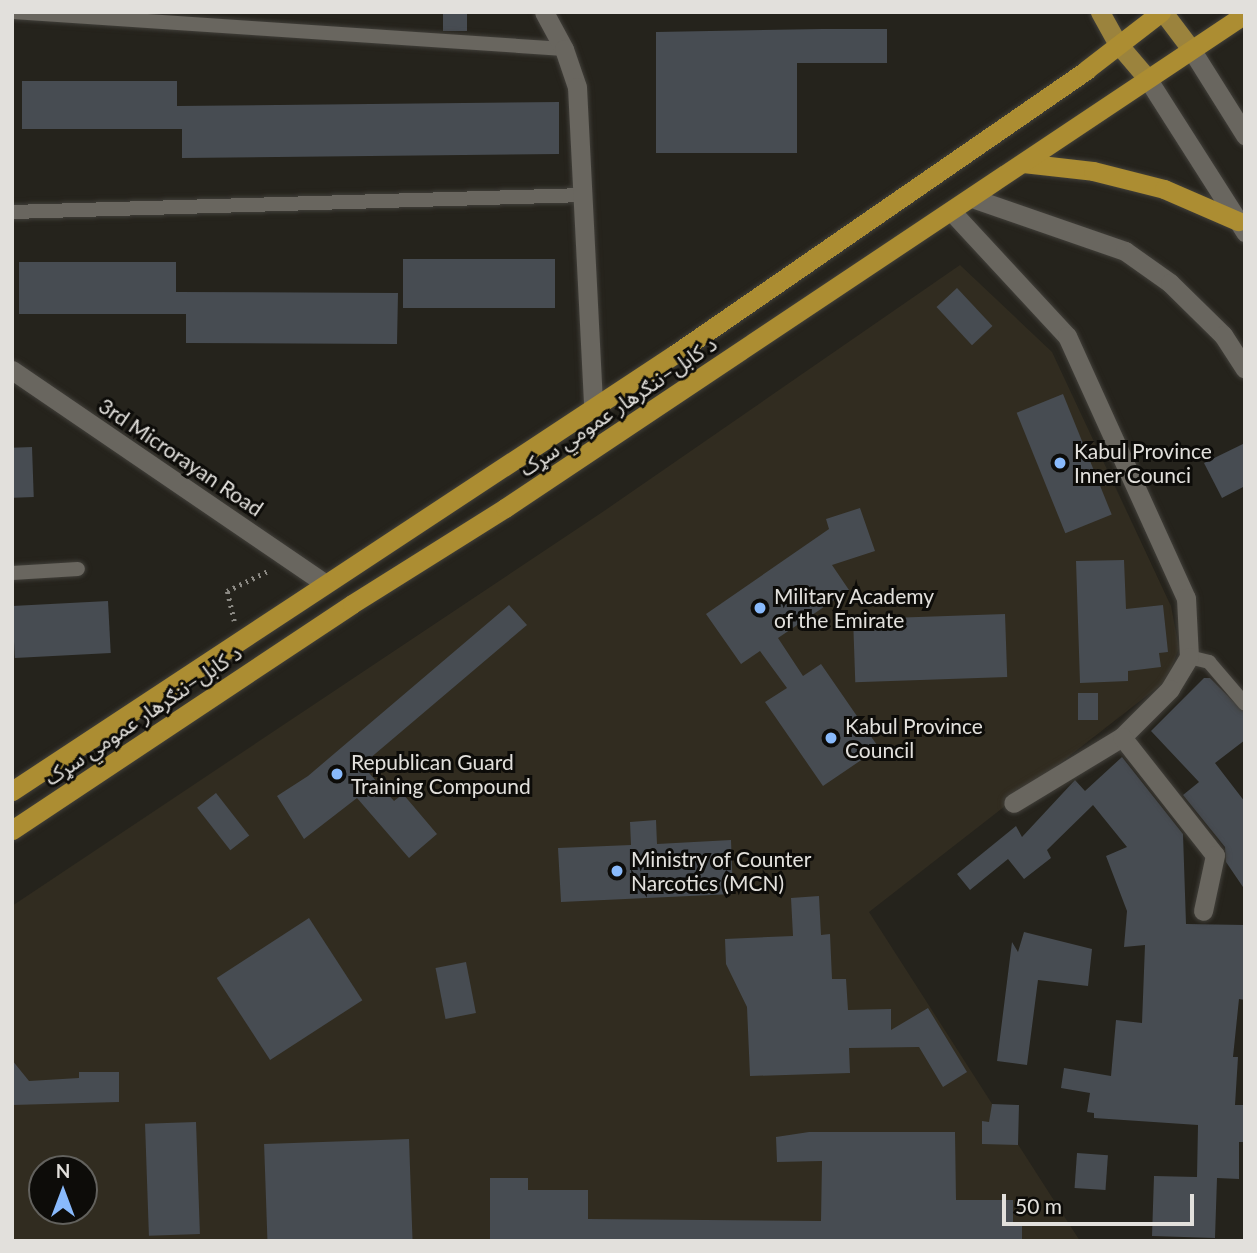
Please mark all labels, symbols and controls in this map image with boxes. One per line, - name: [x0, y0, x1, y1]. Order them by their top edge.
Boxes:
- street label: د کابل–ننګرهار عمومي سړک: [515, 331, 721, 481]
- street label: 3rd Microrayan Road: [94, 393, 268, 521]
- place label: Kabul Province Inner Counci: [1074, 438, 1212, 488]
- marker: Kabul Province Inner Counci: [1052, 455, 1068, 471]
- place label: Military Academy of the Emirate: [774, 583, 935, 633]
- marker: Military Academy of the Emirate: [752, 600, 768, 616]
- street label: د کابل–ننګرهار عمومي سړک: [40, 640, 246, 790]
- place label: Kabul Province Council: [845, 713, 983, 763]
- marker: Kabul Province Council: [823, 730, 839, 746]
- place label: Republican Guard Training Compound: [351, 749, 531, 799]
- marker: Republican Guard Training Compound: [329, 766, 345, 782]
- place label: Ministry of Counter Narcotics (MCN): [631, 846, 812, 896]
- marker: Ministry of Counter Narcotics (MCN): [609, 863, 625, 879]
- north arrow: [28, 1155, 98, 1225]
- text: N: [56, 1159, 70, 1182]
- scale bar: [1005, 1180, 1198, 1224]
- text: 50 m: [1015, 1193, 1062, 1218]

